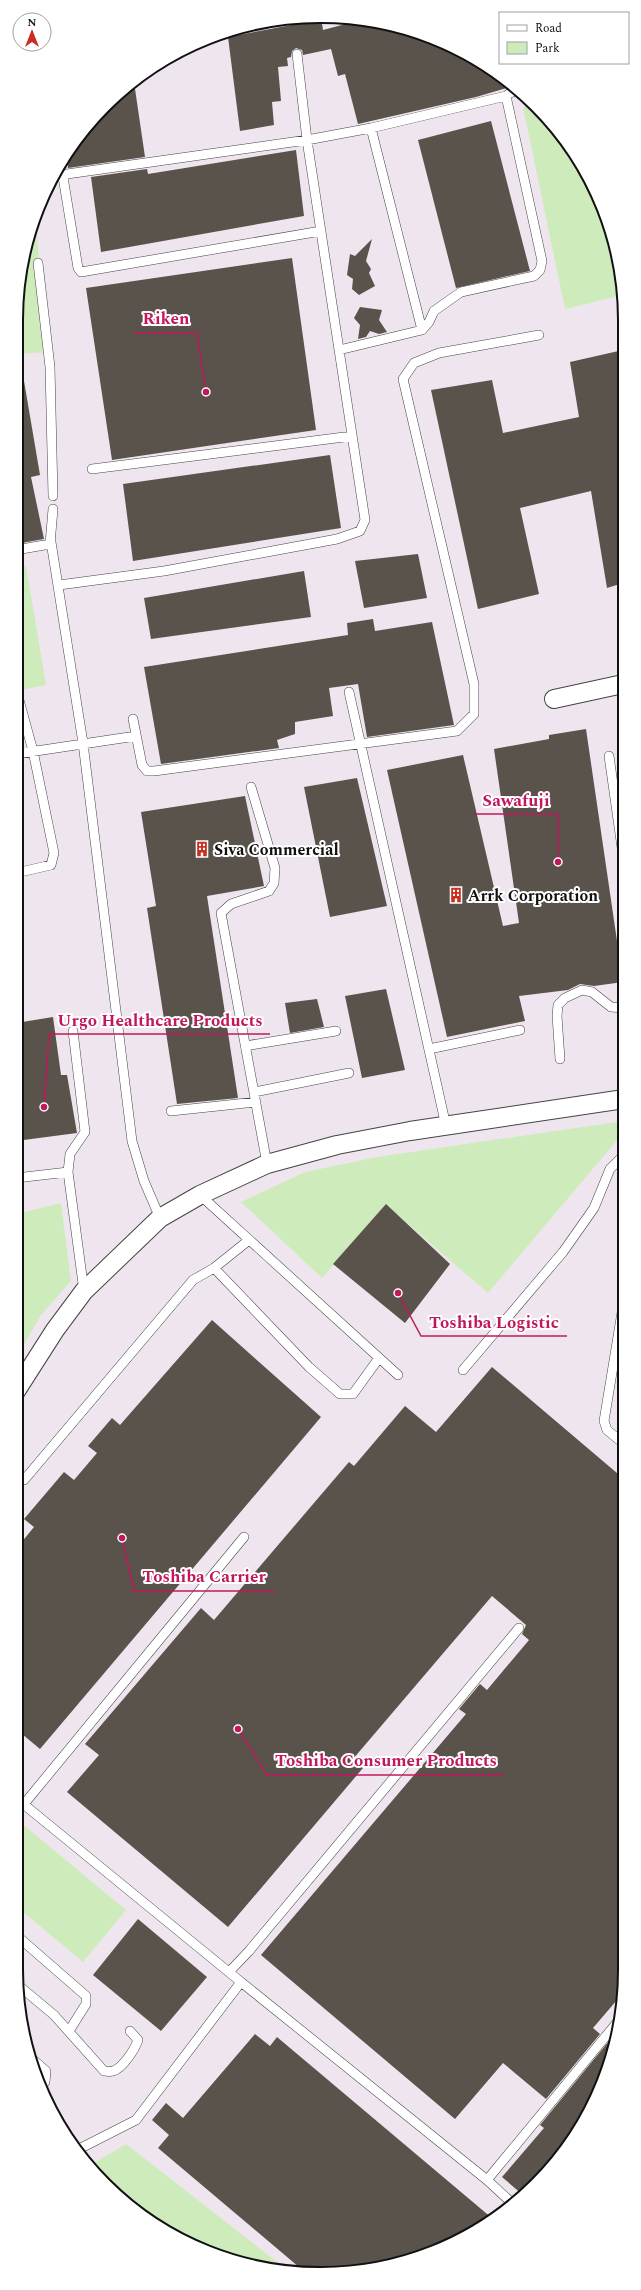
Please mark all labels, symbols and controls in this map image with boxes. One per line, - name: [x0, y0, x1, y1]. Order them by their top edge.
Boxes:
- north arrow: [12, 12, 52, 52]
- legend: [499, 12, 629, 64]
- text: N: [28, 14, 37, 31]
- text: Road: [535, 19, 562, 38]
- text: Park: [535, 39, 560, 58]
- callout: Riken: [134, 304, 197, 333]
- text: Riken: [143, 306, 190, 332]
- callout: Sawafuji: [475, 785, 558, 814]
- text: Sawafuji: [482, 788, 550, 814]
- place label: Siva Commercial: [214, 838, 339, 862]
- building icon: Siva Commercial: [193, 840, 211, 858]
- place label: Arrk Corporation: [468, 884, 598, 908]
- building icon: Arrk Corporation: [447, 886, 465, 904]
- callout: Urgo Healthcare Products: [49, 1005, 270, 1034]
- text: Urgo Healthcare Products: [57, 1008, 263, 1034]
- callout: Toshiba Logistic: [421, 1307, 567, 1336]
- text: Toshiba Logistic: [429, 1310, 559, 1336]
- callout: Toshiba Carrier: [134, 1562, 274, 1591]
- text: Toshiba Carrier: [142, 1564, 266, 1590]
- callout: Toshiba Consumer Products: [267, 1746, 504, 1775]
- text: Toshiba Consumer Products: [275, 1748, 497, 1774]

